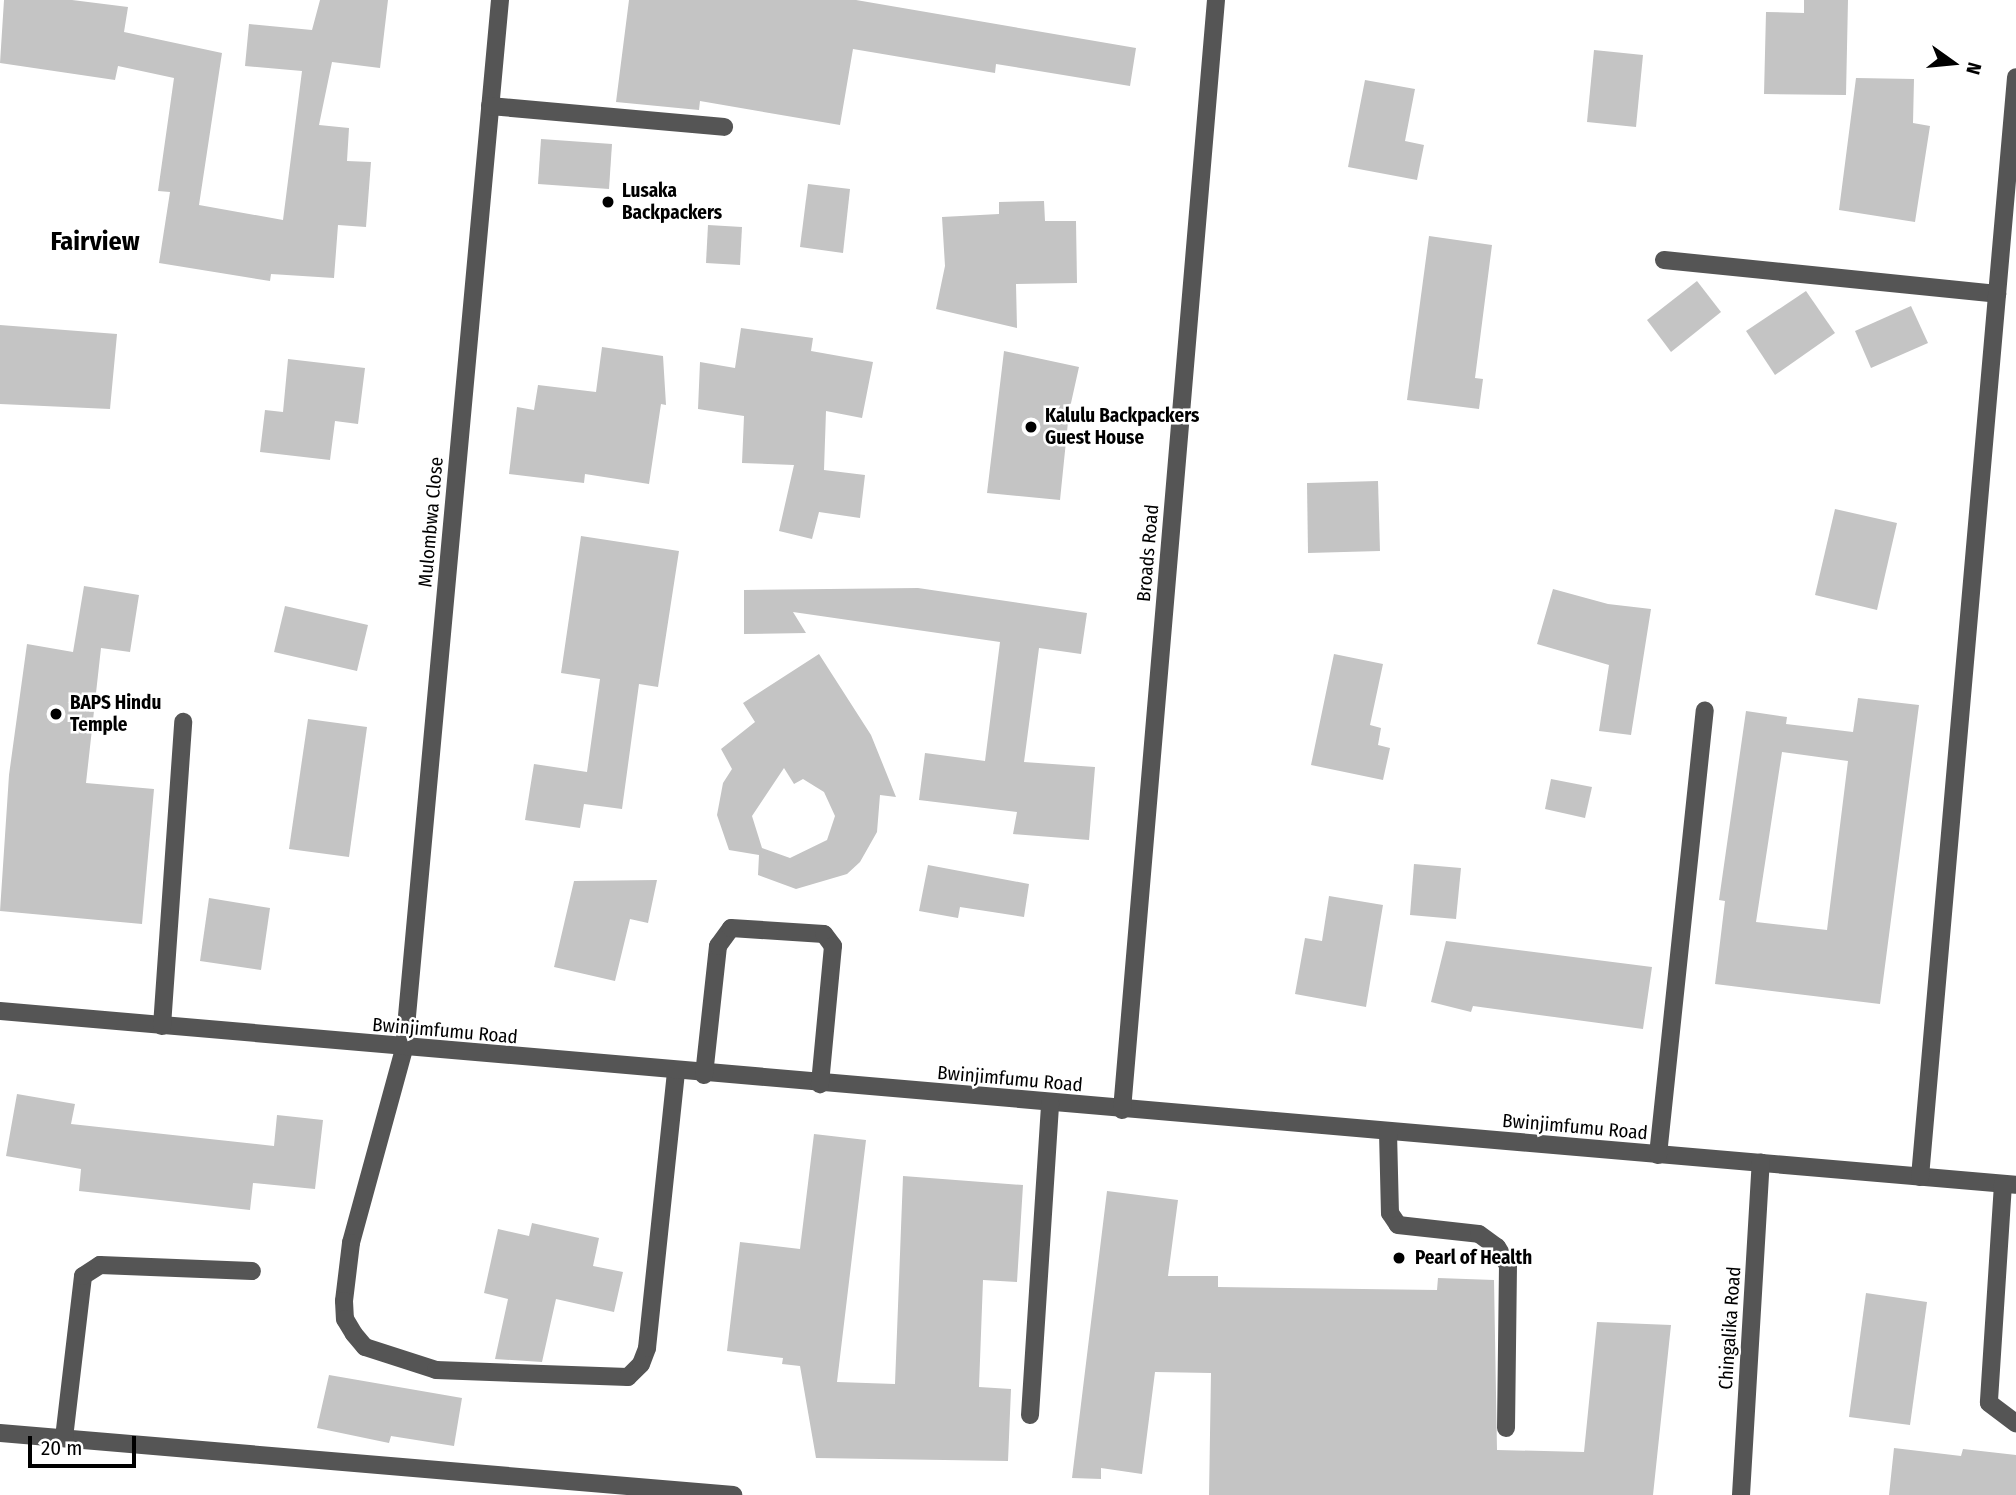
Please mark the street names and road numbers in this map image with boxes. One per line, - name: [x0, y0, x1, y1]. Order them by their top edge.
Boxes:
- street label: Mulombwa Close: [414, 456, 448, 588]
- street label: Broads Road: [1132, 503, 1164, 603]
- street label: Bwinjimfumu Road: [371, 1013, 519, 1049]
- street label: Bwinjimfumu Road: [936, 1061, 1084, 1097]
- street label: Bwinjimfumu Road: [1501, 1109, 1649, 1145]
- street label: Chingalika Road: [1714, 1266, 1746, 1390]

